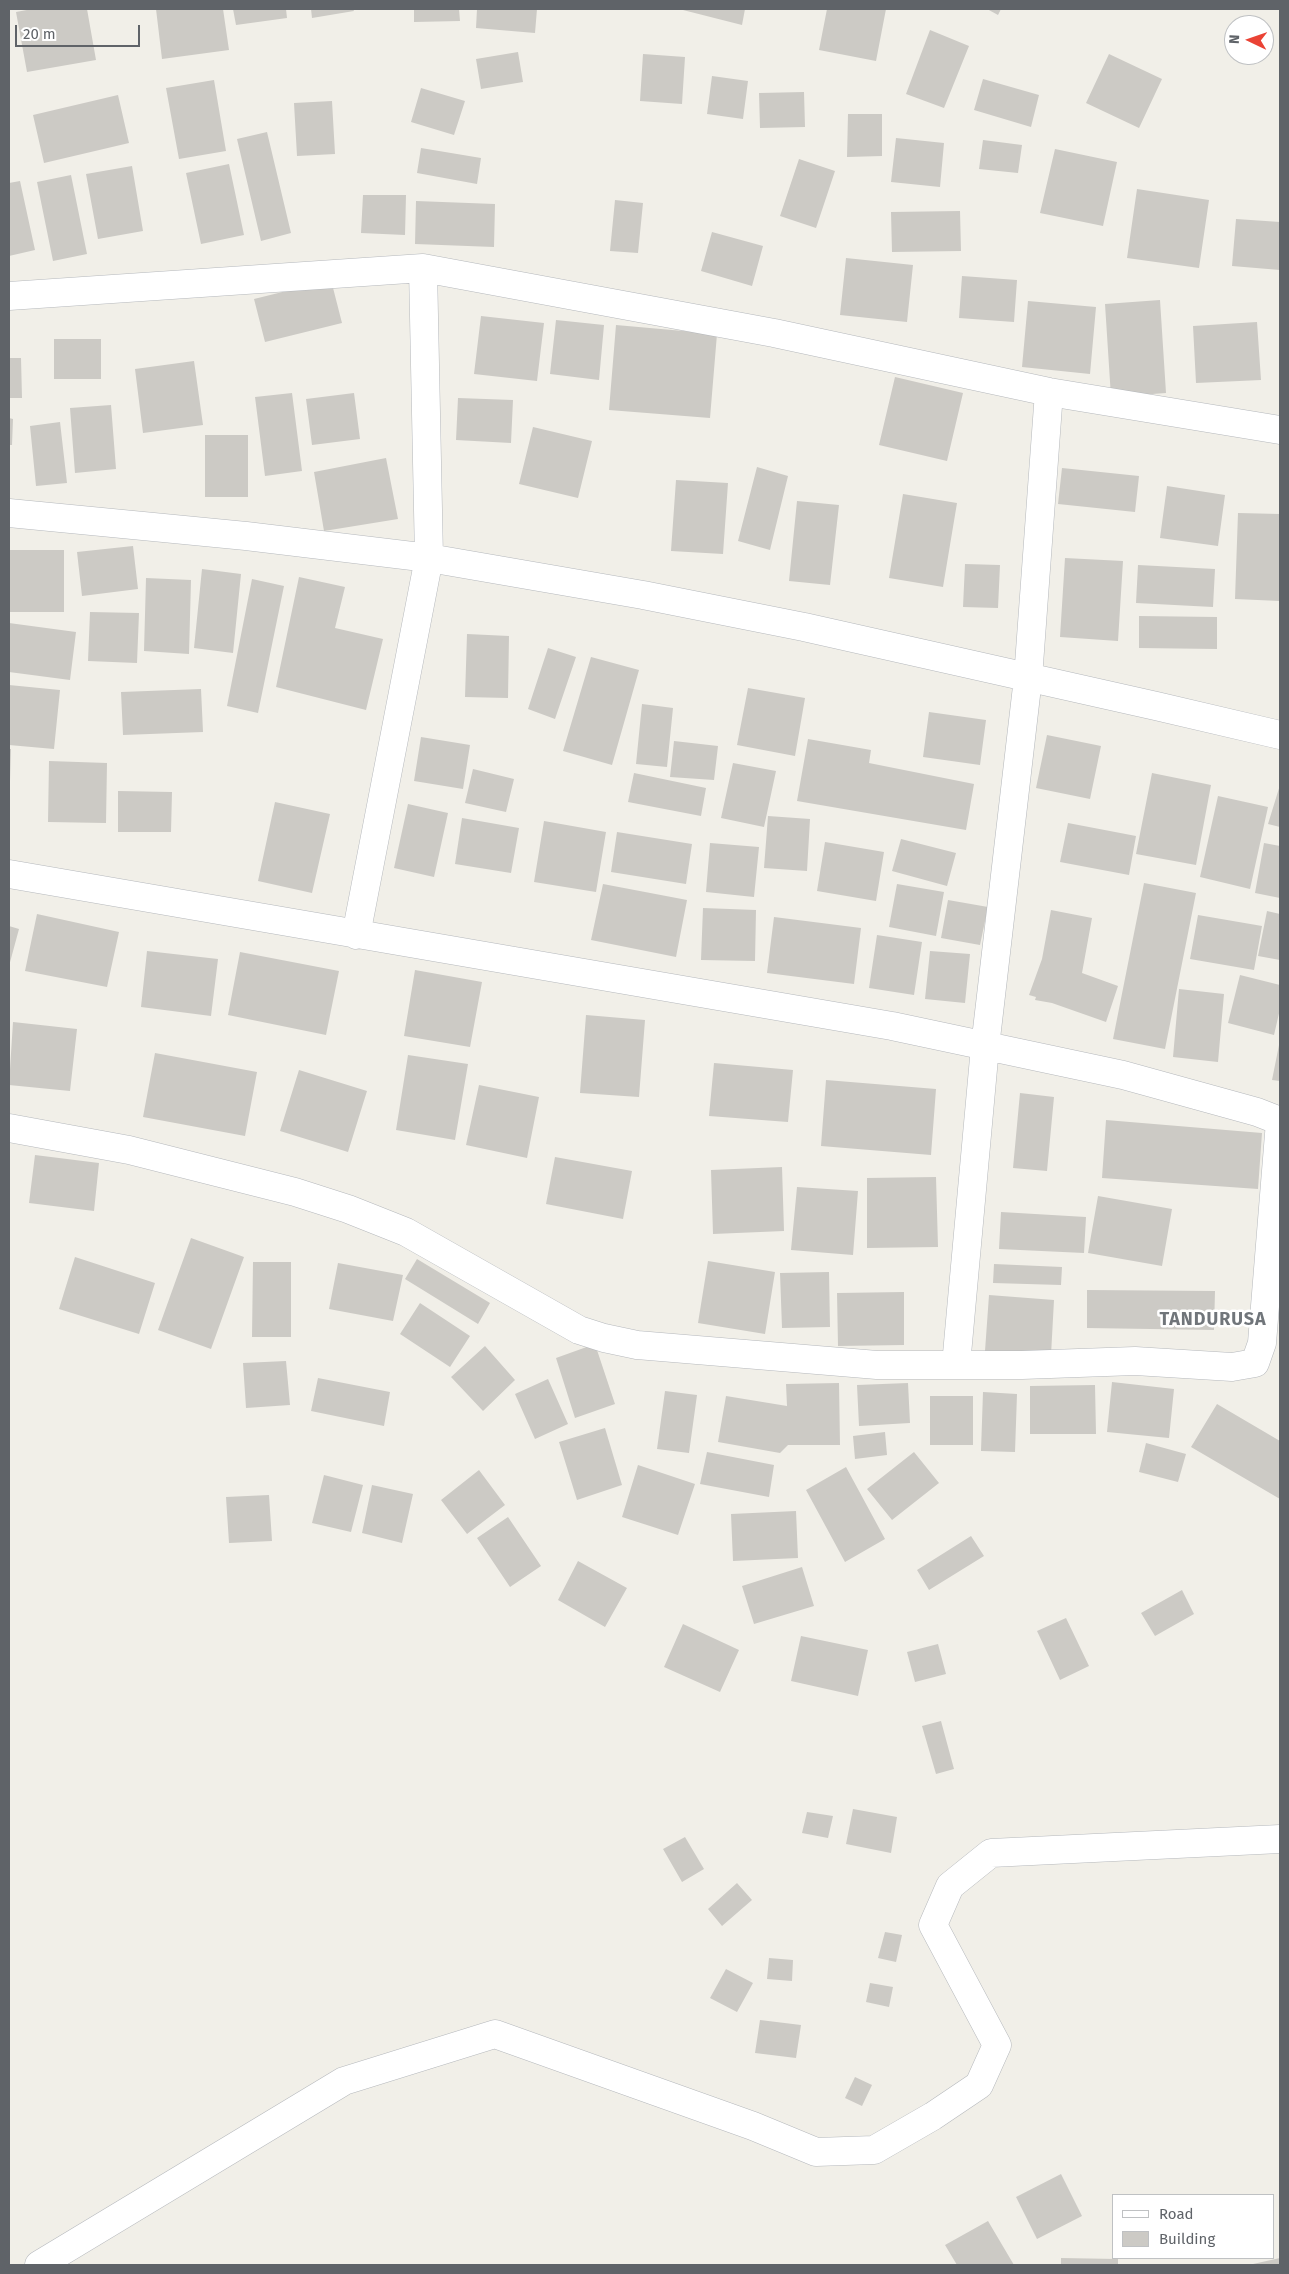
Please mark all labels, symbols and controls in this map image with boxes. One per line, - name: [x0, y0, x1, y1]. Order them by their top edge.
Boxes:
- scale bar: [18, 15, 142, 47]
- north arrow: [1224, 15, 1274, 65]
- text: 20 m: [23, 25, 56, 43]
- text: N: [1226, 34, 1243, 44]
- district label: TANDURUSA: [1158, 1309, 1268, 1331]
- legend: [1112, 2194, 1274, 2259]
- text: Road: [1159, 2205, 1194, 2223]
- text: Building: [1159, 2230, 1215, 2248]

